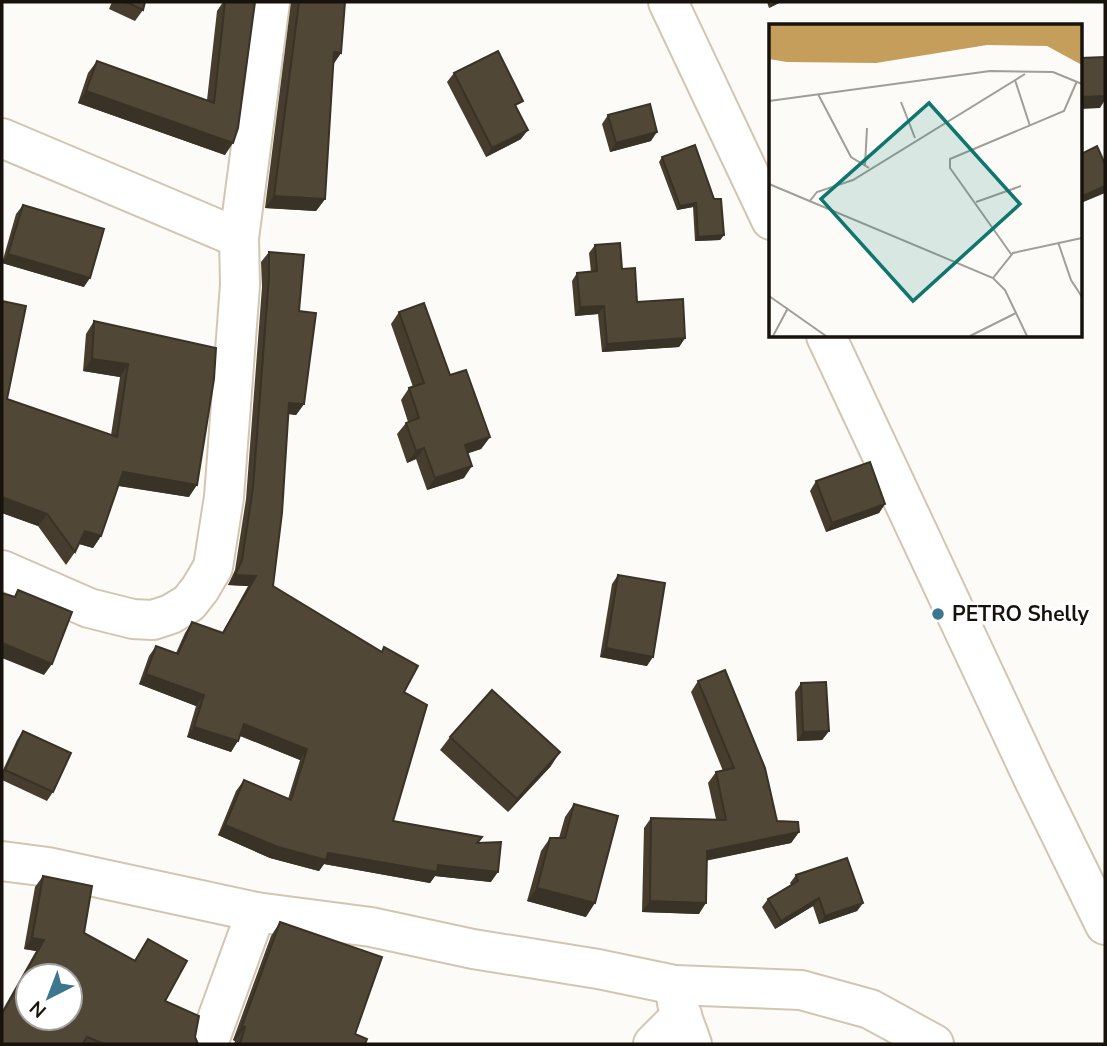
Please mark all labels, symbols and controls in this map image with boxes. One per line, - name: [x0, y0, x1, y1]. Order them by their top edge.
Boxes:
- inset map: [769, 24, 1082, 338]
- place label: PETRO Shelly: [952, 600, 1090, 628]
- marker: PETRO Shelly: [930, 606, 946, 622]
- north arrow: [14, 962, 84, 1032]
- text: N: [24, 994, 52, 1023]

